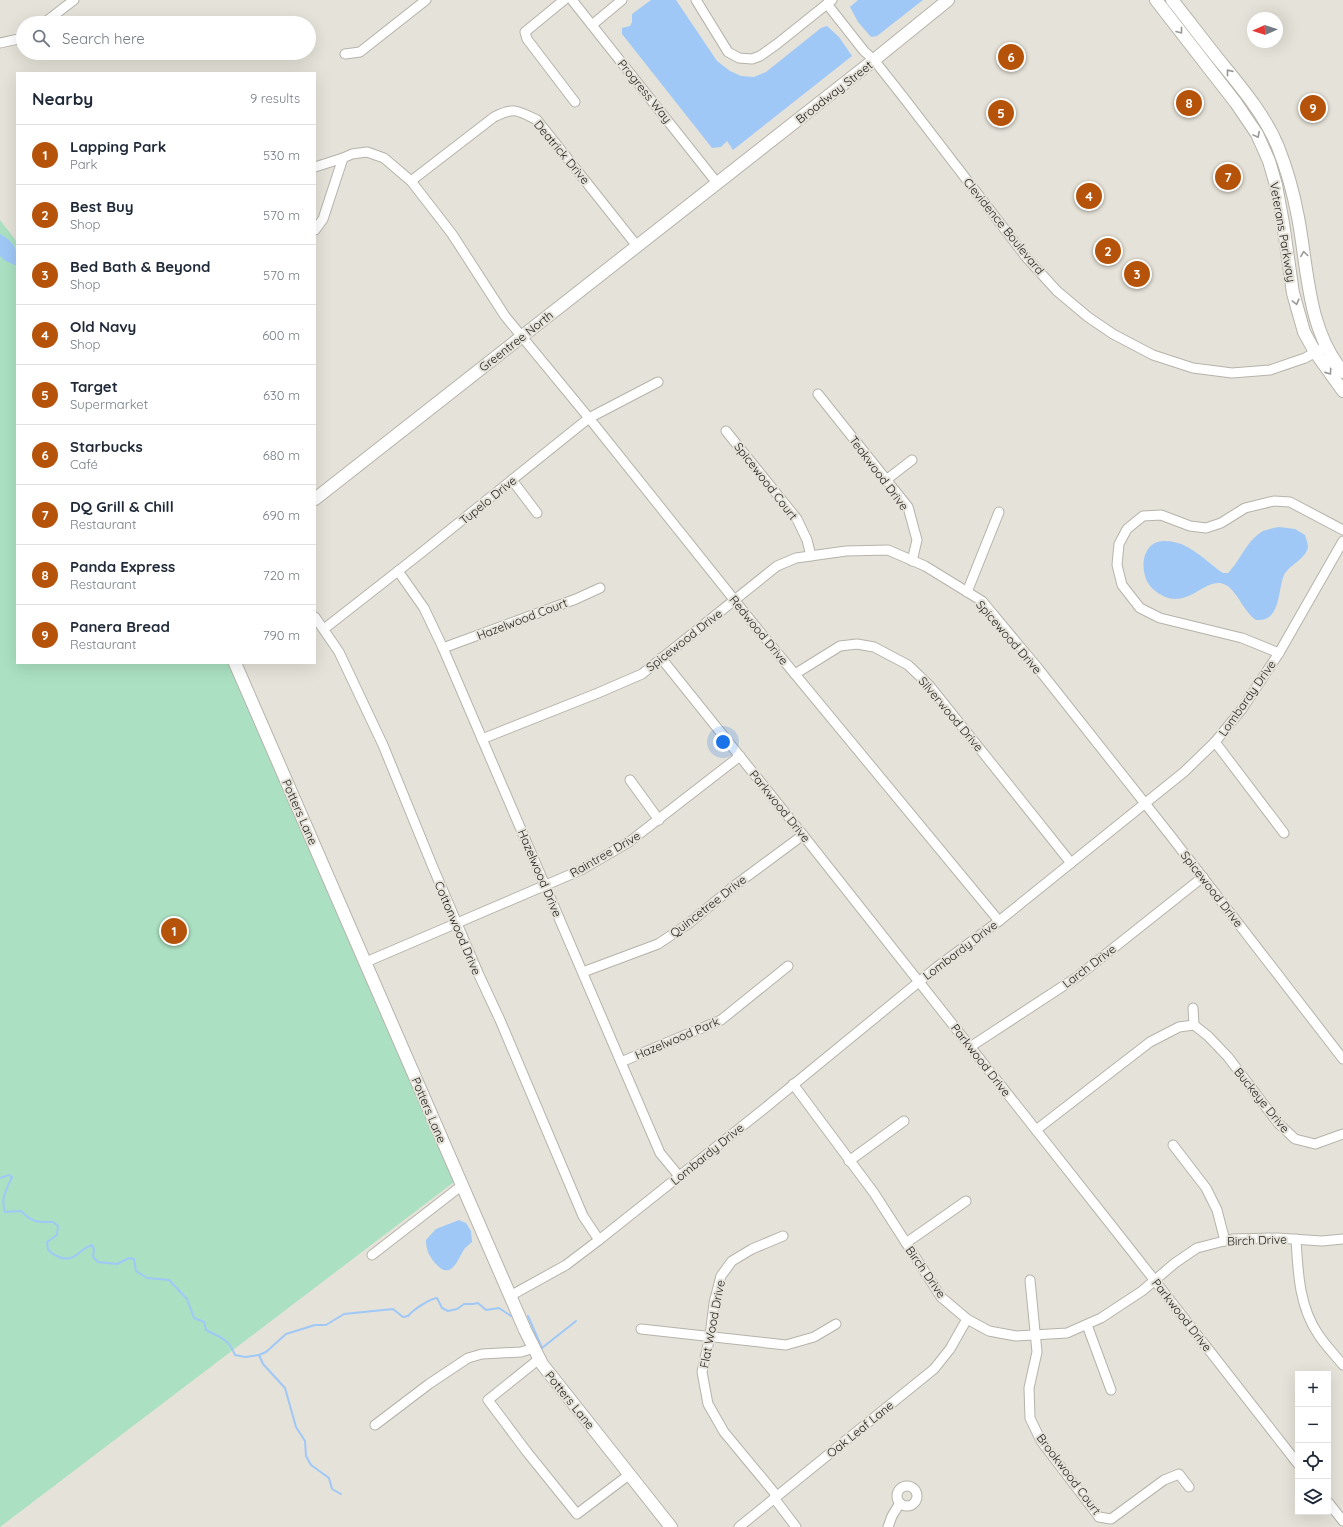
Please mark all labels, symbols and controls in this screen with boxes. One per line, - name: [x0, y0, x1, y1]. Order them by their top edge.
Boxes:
- north arrow: [1247, 12, 1283, 48]
- search box: [16, 16, 316, 60]
- one-way arrow: [1175, 26, 1182, 33]
- icon: search: [30, 27, 52, 49]
- text: Search here: [62, 29, 145, 48]
- pin: 6: [998, 42, 1024, 72]
- street label: Progress Way: [615, 56, 675, 126]
- street label: Broadway Street: [793, 57, 875, 127]
- one-way arrow: [1226, 69, 1233, 76]
- text: Nearby: [32, 88, 93, 109]
- pin: 8: [1176, 88, 1202, 118]
- text: 9 results: [250, 90, 300, 106]
- pin: 9: [1300, 93, 1326, 123]
- pin: 5: [988, 98, 1014, 128]
- street label: Deatrick Drive: [531, 117, 593, 187]
- one-way arrow: [1252, 131, 1260, 138]
- text: Lapping Park: [70, 137, 166, 156]
- text: 1: [42, 147, 48, 163]
- text: 530 m: [263, 147, 300, 163]
- text: Park: [70, 156, 98, 172]
- pin: 7: [1215, 162, 1241, 192]
- street label: Clevidence Boulevard: [960, 175, 1048, 277]
- pin: 4: [1076, 181, 1102, 211]
- street label: Veterans Parkway: [1267, 181, 1299, 283]
- text: Best Buy: [70, 197, 134, 216]
- text: 2: [41, 207, 49, 223]
- text: 570 m: [263, 207, 300, 223]
- text: Shop: [70, 216, 100, 232]
- pin: 2: [1095, 236, 1121, 266]
- one-way arrow: [1299, 251, 1308, 257]
- text: Bed Bath & Beyond: [70, 257, 211, 276]
- pin: 3: [1124, 259, 1150, 289]
- text: 3: [42, 267, 48, 283]
- text: 570 m: [263, 267, 300, 283]
- text: Shop: [70, 276, 100, 292]
- one-way arrow: [1291, 299, 1299, 305]
- street label: Greentree North: [476, 307, 556, 375]
- text: Old Navy: [70, 317, 136, 336]
- text: 4: [41, 327, 49, 343]
- text: 600 m: [262, 327, 300, 343]
- text: Shop: [70, 336, 100, 352]
- one-way arrow: [1324, 368, 1332, 375]
- text: Target: [70, 377, 118, 396]
- text: 5: [41, 387, 49, 403]
- text: 630 m: [263, 387, 300, 403]
- text: Supermarket: [70, 396, 148, 412]
- street label: Teakwood Drive: [846, 433, 912, 513]
- text: Starbucks: [70, 437, 143, 456]
- street label: Spicewood Court: [731, 439, 801, 523]
- text: 6: [41, 447, 49, 463]
- text: 680 m: [263, 447, 300, 463]
- text: Café: [70, 456, 98, 472]
- street label: Tupelo Drive: [457, 472, 520, 527]
- text: DQ Grill & Chill: [70, 497, 174, 516]
- text: 7: [41, 507, 49, 523]
- text: 690 m: [263, 507, 300, 523]
- text: Restaurant: [70, 516, 136, 532]
- text: Panda Express: [70, 557, 175, 576]
- text: 8: [41, 567, 49, 583]
- text: 720 m: [263, 567, 300, 583]
- text: Restaurant: [70, 576, 136, 592]
- street label: Redwood Drive: [726, 592, 792, 668]
- street label: Hazelwood Court: [475, 595, 569, 643]
- street label: Spicewood Drive: [973, 597, 1045, 677]
- street label: Spicewood Drive: [643, 605, 725, 674]
- text: Panera Bread: [70, 617, 170, 636]
- text: 9: [41, 627, 49, 643]
- text: 790 m: [263, 627, 300, 643]
- text: Restaurant: [70, 636, 136, 652]
- street label: Lombardy Drive: [1215, 657, 1279, 739]
- street label: Silverwood Drive: [915, 674, 987, 755]
- your location: [713, 732, 733, 752]
- street label: Parkwood Drive: [746, 767, 814, 845]
- street label: Potters Lane: [279, 777, 321, 847]
- street label: Hazelwood Drive: [515, 827, 565, 919]
- street label: Raintree Drive: [567, 828, 643, 880]
- street label: Spicewood Drive: [1178, 848, 1247, 930]
- street label: Quincetree Drive: [667, 871, 749, 940]
- street label: Cottonwood Drive: [432, 879, 485, 977]
- pin: 1: [161, 916, 187, 946]
- street label: Lombardy Drive: [920, 917, 1001, 983]
- street label: Larch Drive: [1059, 941, 1119, 991]
- street label: Hazelwood Park: [632, 1013, 722, 1063]
- street label: Parkwood Drive: [948, 1021, 1014, 1100]
- street label: Buckeye Drive: [1231, 1064, 1293, 1136]
- street label: Potters Lane: [408, 1075, 450, 1145]
- street label: Lombardy Drive: [667, 1120, 747, 1188]
- street label: Birch Drive: [1227, 1231, 1287, 1249]
- street label: Birch Drive: [903, 1243, 949, 1301]
- street label: Parkwood Drive: [1149, 1276, 1215, 1355]
- street label: Flat Wood Drive: [696, 1278, 728, 1369]
- street label: Potters Lane: [542, 1368, 598, 1432]
- map controls: [1295, 1371, 1331, 1515]
- button: +: [1295, 1371, 1331, 1407]
- street label: Oak Leaf Lane: [824, 1397, 897, 1461]
- button: −: [1295, 1407, 1331, 1443]
- street label: Brookwood Court: [1034, 1430, 1104, 1518]
- button: locate: [1295, 1443, 1331, 1479]
- button: layers: [1295, 1479, 1331, 1515]

